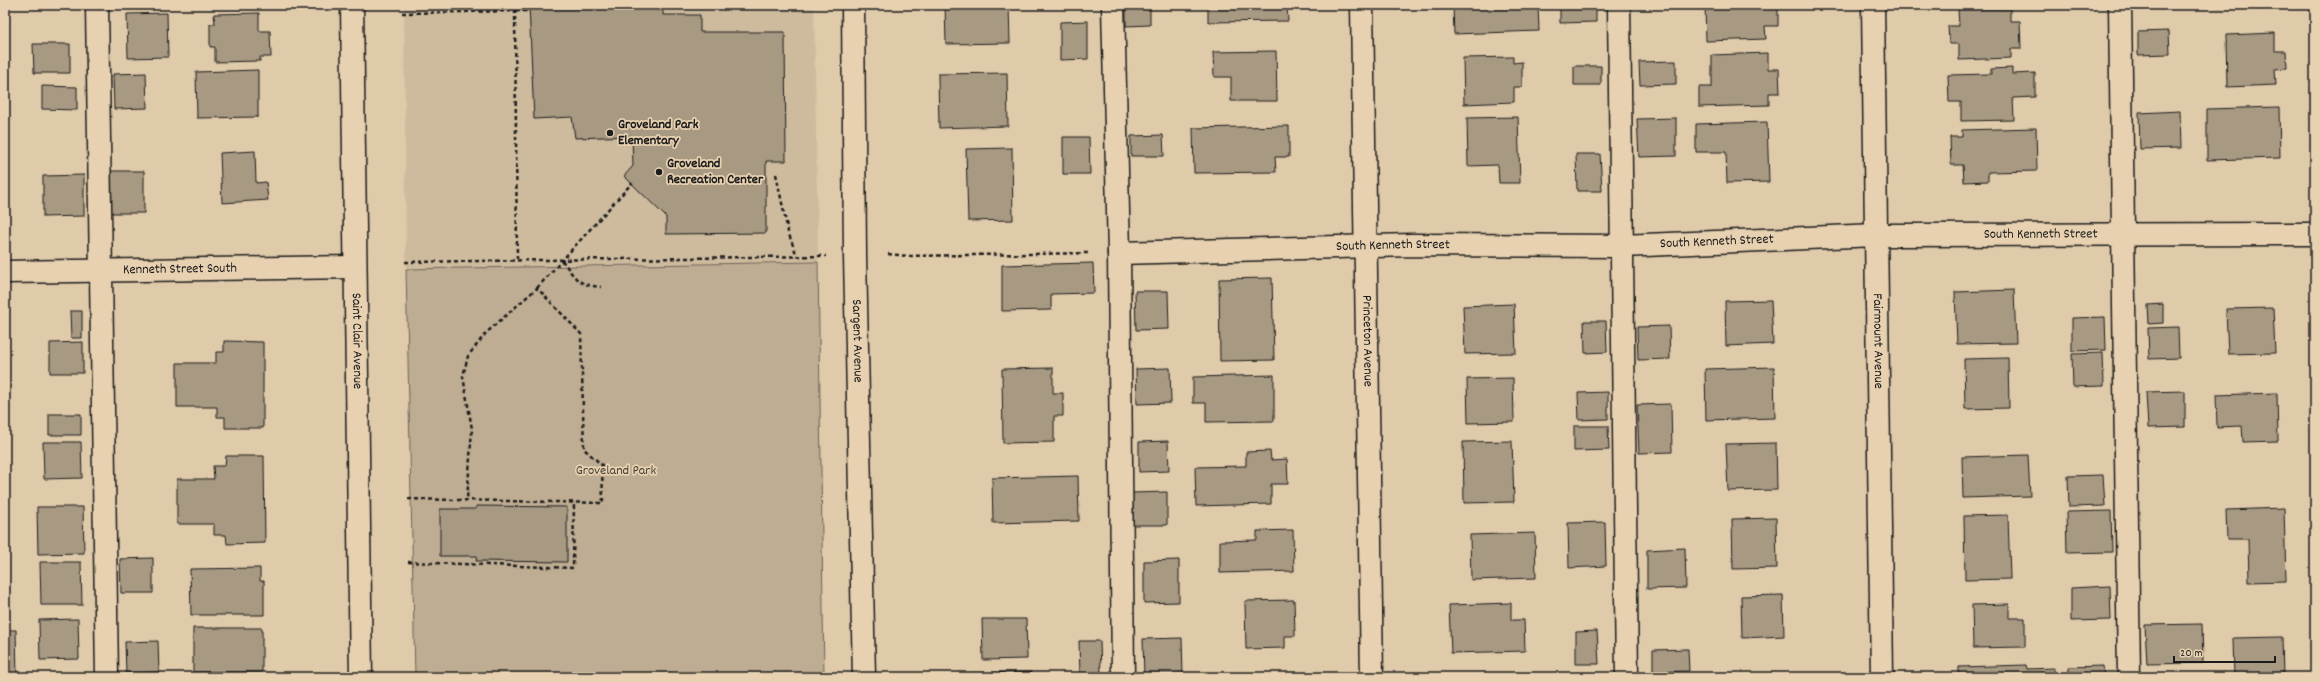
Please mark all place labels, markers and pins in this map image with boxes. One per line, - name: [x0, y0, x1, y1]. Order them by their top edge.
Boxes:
- place label: Groveland Park Elementary: [618, 115, 699, 151]
- marker: Groveland Park Elementary: [605, 128, 615, 138]
- place label: Groveland Recreation Center: [667, 154, 764, 190]
- marker: Groveland Recreation Center: [654, 167, 664, 177]

